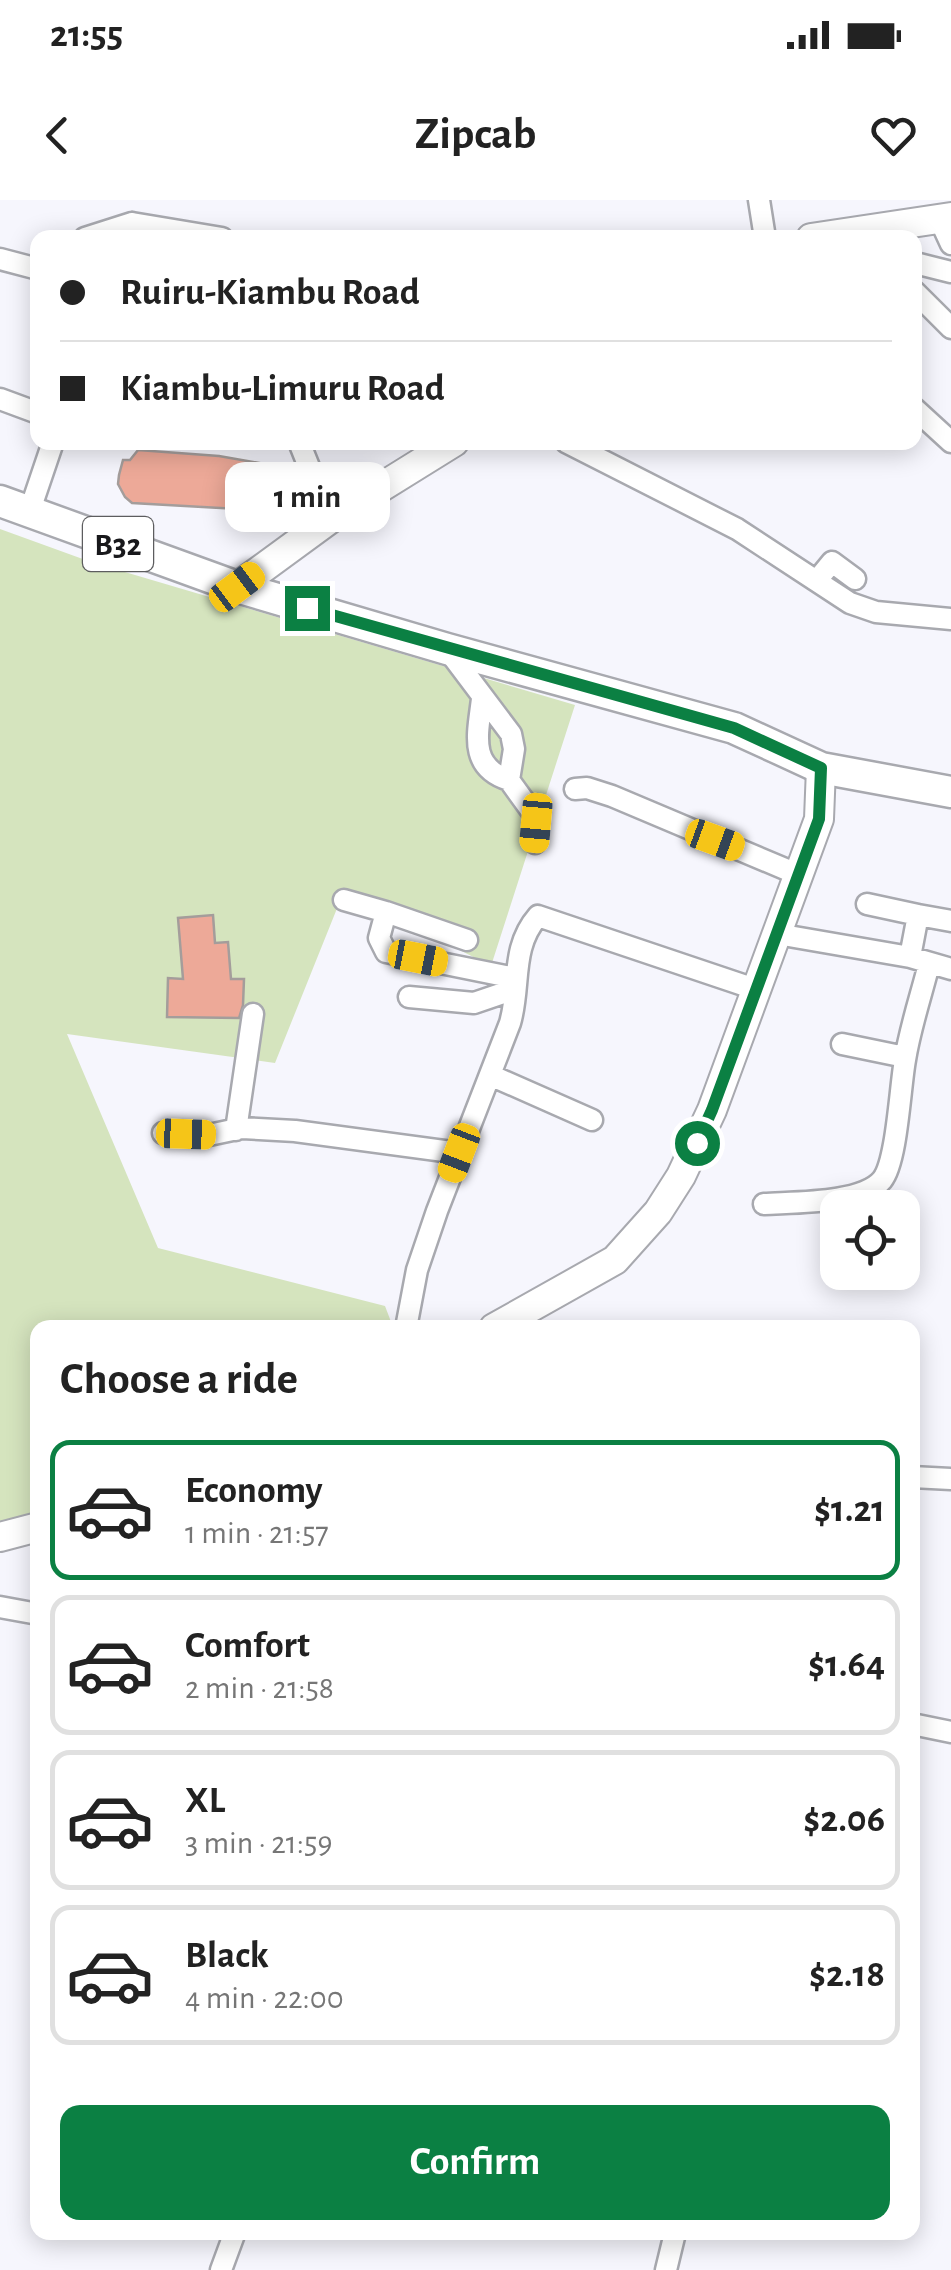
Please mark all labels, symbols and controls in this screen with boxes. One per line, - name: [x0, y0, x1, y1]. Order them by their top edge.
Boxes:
- text: 21:55: [50, 16, 123, 54]
- icon: back: [30, 108, 85, 163]
- icon: heart: [866, 108, 921, 163]
- text: Zipcab: [415, 112, 536, 157]
- text: Ruiru-Kiambu Road: [120, 274, 420, 312]
- text: Kiambu-Limuru Road: [120, 370, 445, 408]
- callout: 1 min: [224, 463, 390, 533]
- text: 1 min: [274, 481, 341, 513]
- road number: B32: [83, 517, 153, 571]
- car: [204, 557, 270, 617]
- route end: [285, 586, 330, 631]
- car: [518, 792, 554, 854]
- car: [682, 816, 748, 864]
- car: [386, 938, 450, 978]
- car: [155, 1118, 217, 1150]
- car: [434, 1120, 484, 1186]
- route start: [675, 1121, 720, 1166]
- map controls: [820, 1190, 920, 1290]
- button: locate: [820, 1190, 920, 1290]
- text: Choose a ride: [60, 1357, 298, 1402]
- icon: car: [65, 1465, 155, 1555]
- text: Economy: [185, 1472, 323, 1510]
- text: $1.21: [814, 1491, 885, 1529]
- text: 1 min · 21:57: [185, 1517, 329, 1549]
- icon: car: [65, 1620, 155, 1710]
- text: Comfort: [185, 1627, 310, 1665]
- text: $1.64: [808, 1646, 885, 1684]
- text: 2 min · 21:58: [185, 1672, 334, 1704]
- icon: car: [65, 1775, 155, 1865]
- text: XL: [185, 1782, 225, 1820]
- text: $2.06: [803, 1801, 885, 1839]
- text: 3 min · 21:59: [185, 1827, 333, 1859]
- icon: car: [65, 1930, 155, 2020]
- text: Black: [185, 1937, 269, 1975]
- text: $2.18: [809, 1956, 885, 1994]
- text: 4 min · 22:00: [185, 1982, 344, 2014]
- button: Confirm: [60, 2105, 890, 2220]

